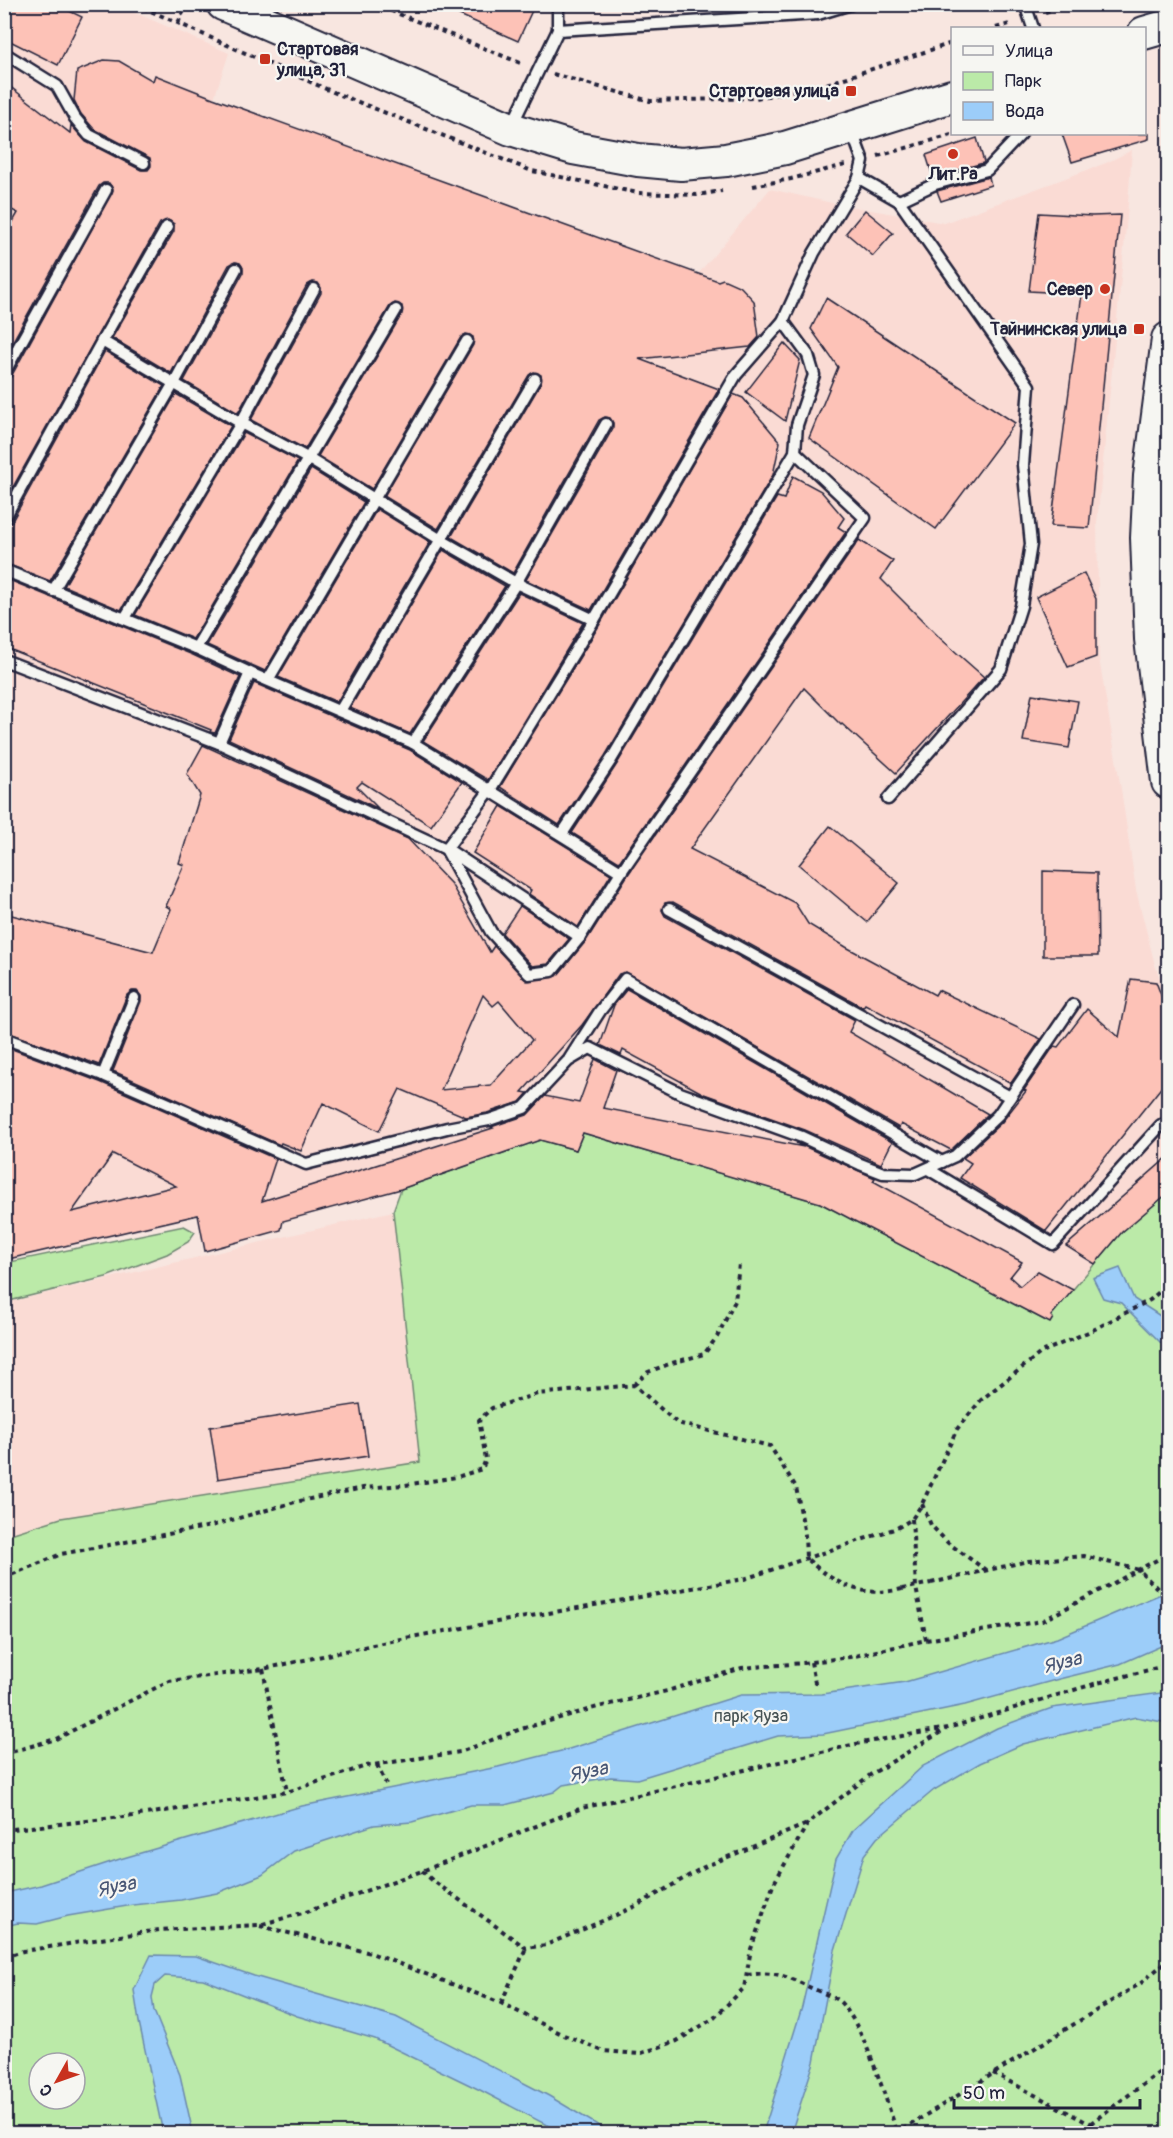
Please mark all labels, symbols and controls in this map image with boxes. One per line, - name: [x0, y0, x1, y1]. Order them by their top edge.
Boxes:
- legend: [951, 27, 1146, 135]
- place label: Стартовая улица, 31: [276, 38, 358, 82]
- text: Улица: [1005, 40, 1053, 63]
- marker: Стартовая улица, 31: [258, 52, 272, 66]
- text: Парк: [1005, 70, 1042, 93]
- place label: Стартовая улица: [709, 80, 840, 103]
- marker: Стартовая улица: [844, 84, 858, 98]
- text: Вода: [1005, 100, 1044, 123]
- marker: Лит.Ра: [946, 147, 960, 161]
- place label: Лит.Ра: [927, 163, 978, 186]
- place label: Север: [1047, 278, 1093, 301]
- marker: Север: [1098, 282, 1112, 296]
- place label: Тайнинская улица: [989, 318, 1128, 341]
- marker: Тайнинская улица: [1132, 322, 1146, 336]
- water label: Яуза: [1040, 1645, 1086, 1679]
- park label: парк Яуза: [714, 1705, 788, 1728]
- water label: Яуза: [566, 1755, 611, 1788]
- water label: Яуза: [94, 1870, 139, 1903]
- north arrow: [27, 2051, 87, 2111]
- scale bar: [954, 2072, 1140, 2110]
- text: С: [35, 2080, 57, 2100]
- text: 50 m: [963, 2082, 1005, 2105]

